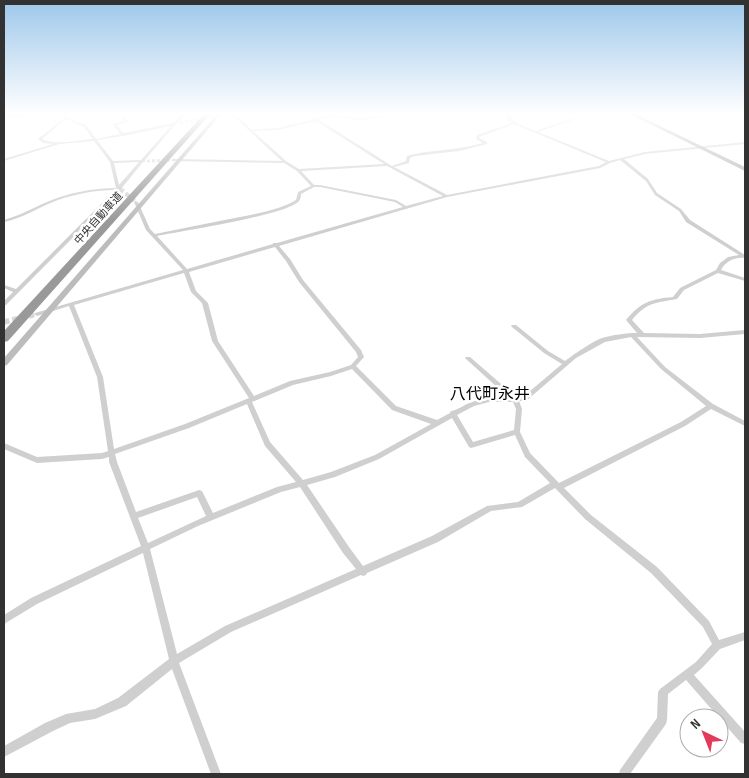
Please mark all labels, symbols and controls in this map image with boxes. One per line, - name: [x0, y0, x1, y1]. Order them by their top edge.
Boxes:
- street label: 中央自動車道: [71, 189, 125, 247]
- district label: 八代町永井: [450, 385, 530, 404]
- north arrow: [679, 708, 729, 758]
- text: N: [687, 715, 704, 733]

